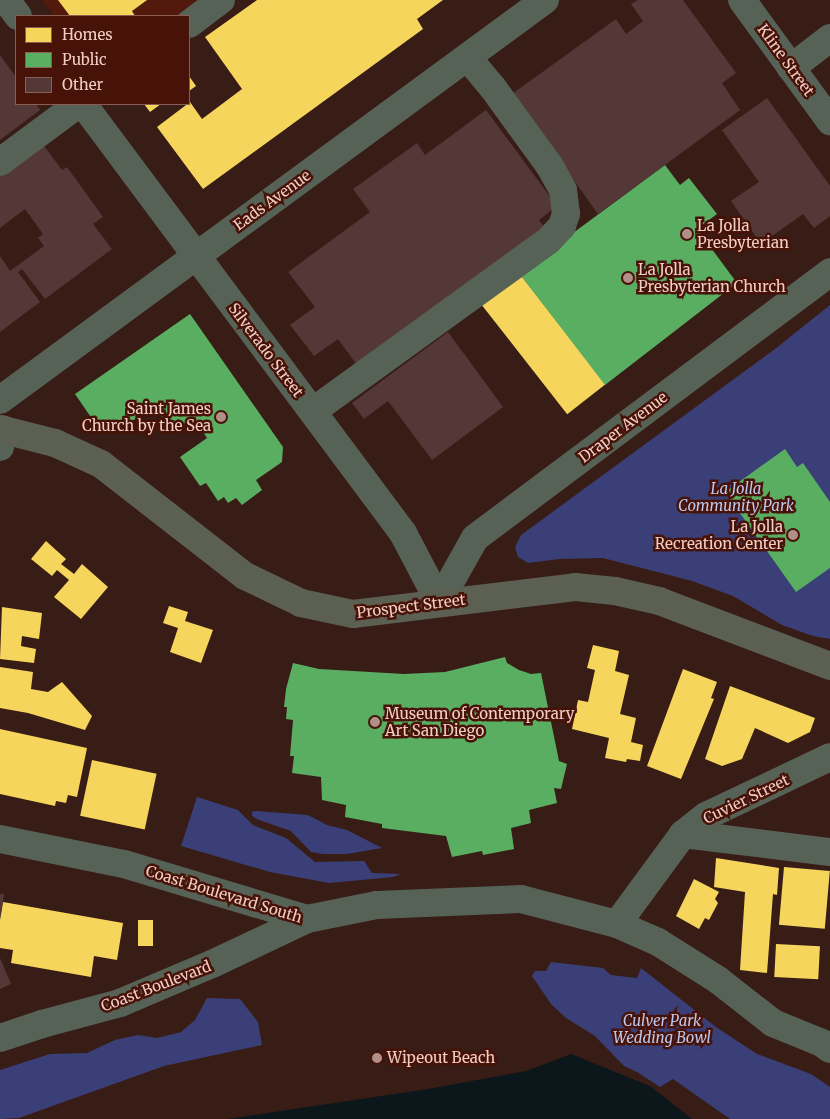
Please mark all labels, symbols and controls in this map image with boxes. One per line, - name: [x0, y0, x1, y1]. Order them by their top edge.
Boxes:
- legend: [15, 15, 190, 105]
- street label: Kline Street: [754, 20, 818, 100]
- text: Homes: [62, 25, 113, 44]
- text: Public: [62, 50, 107, 69]
- text: Other: [62, 75, 103, 94]
- street label: Eads Avenue: [230, 166, 314, 234]
- place label: La Jolla Presbyterian: [697, 216, 789, 251]
- marker: La Jolla Presbyterian: [681, 228, 693, 240]
- place label: La Jolla Presbyterian Church: [638, 260, 786, 295]
- marker: La Jolla Presbyterian Church: [622, 272, 634, 284]
- street label: Silverado Street: [225, 299, 307, 401]
- street label: Draper Avenue: [575, 388, 671, 466]
- place label: Saint James Church by the Sea: [82, 399, 211, 434]
- marker: Saint James Church by the Sea: [215, 411, 227, 423]
- park label: La Jolla Community Park: [678, 479, 794, 514]
- place label: La Jolla Recreation Center: [655, 517, 783, 552]
- marker: La Jolla Recreation Center: [787, 529, 799, 541]
- street label: Prospect Street: [356, 590, 466, 622]
- place label: Museum of Contemporary Art San Diego: [385, 704, 574, 739]
- marker: Museum of Contemporary Art San Diego: [369, 716, 381, 728]
- street label: Cuvier Street: [700, 770, 792, 828]
- street label: Coast Boulevard South: [144, 862, 304, 926]
- street label: Coast Boulevard: [98, 957, 214, 1015]
- park label: Culver Park Wedding Bowl: [613, 1011, 711, 1046]
- place label: Wipeout Beach: [387, 1049, 495, 1067]
- marker: Wipeout Beach: [371, 1052, 383, 1064]

